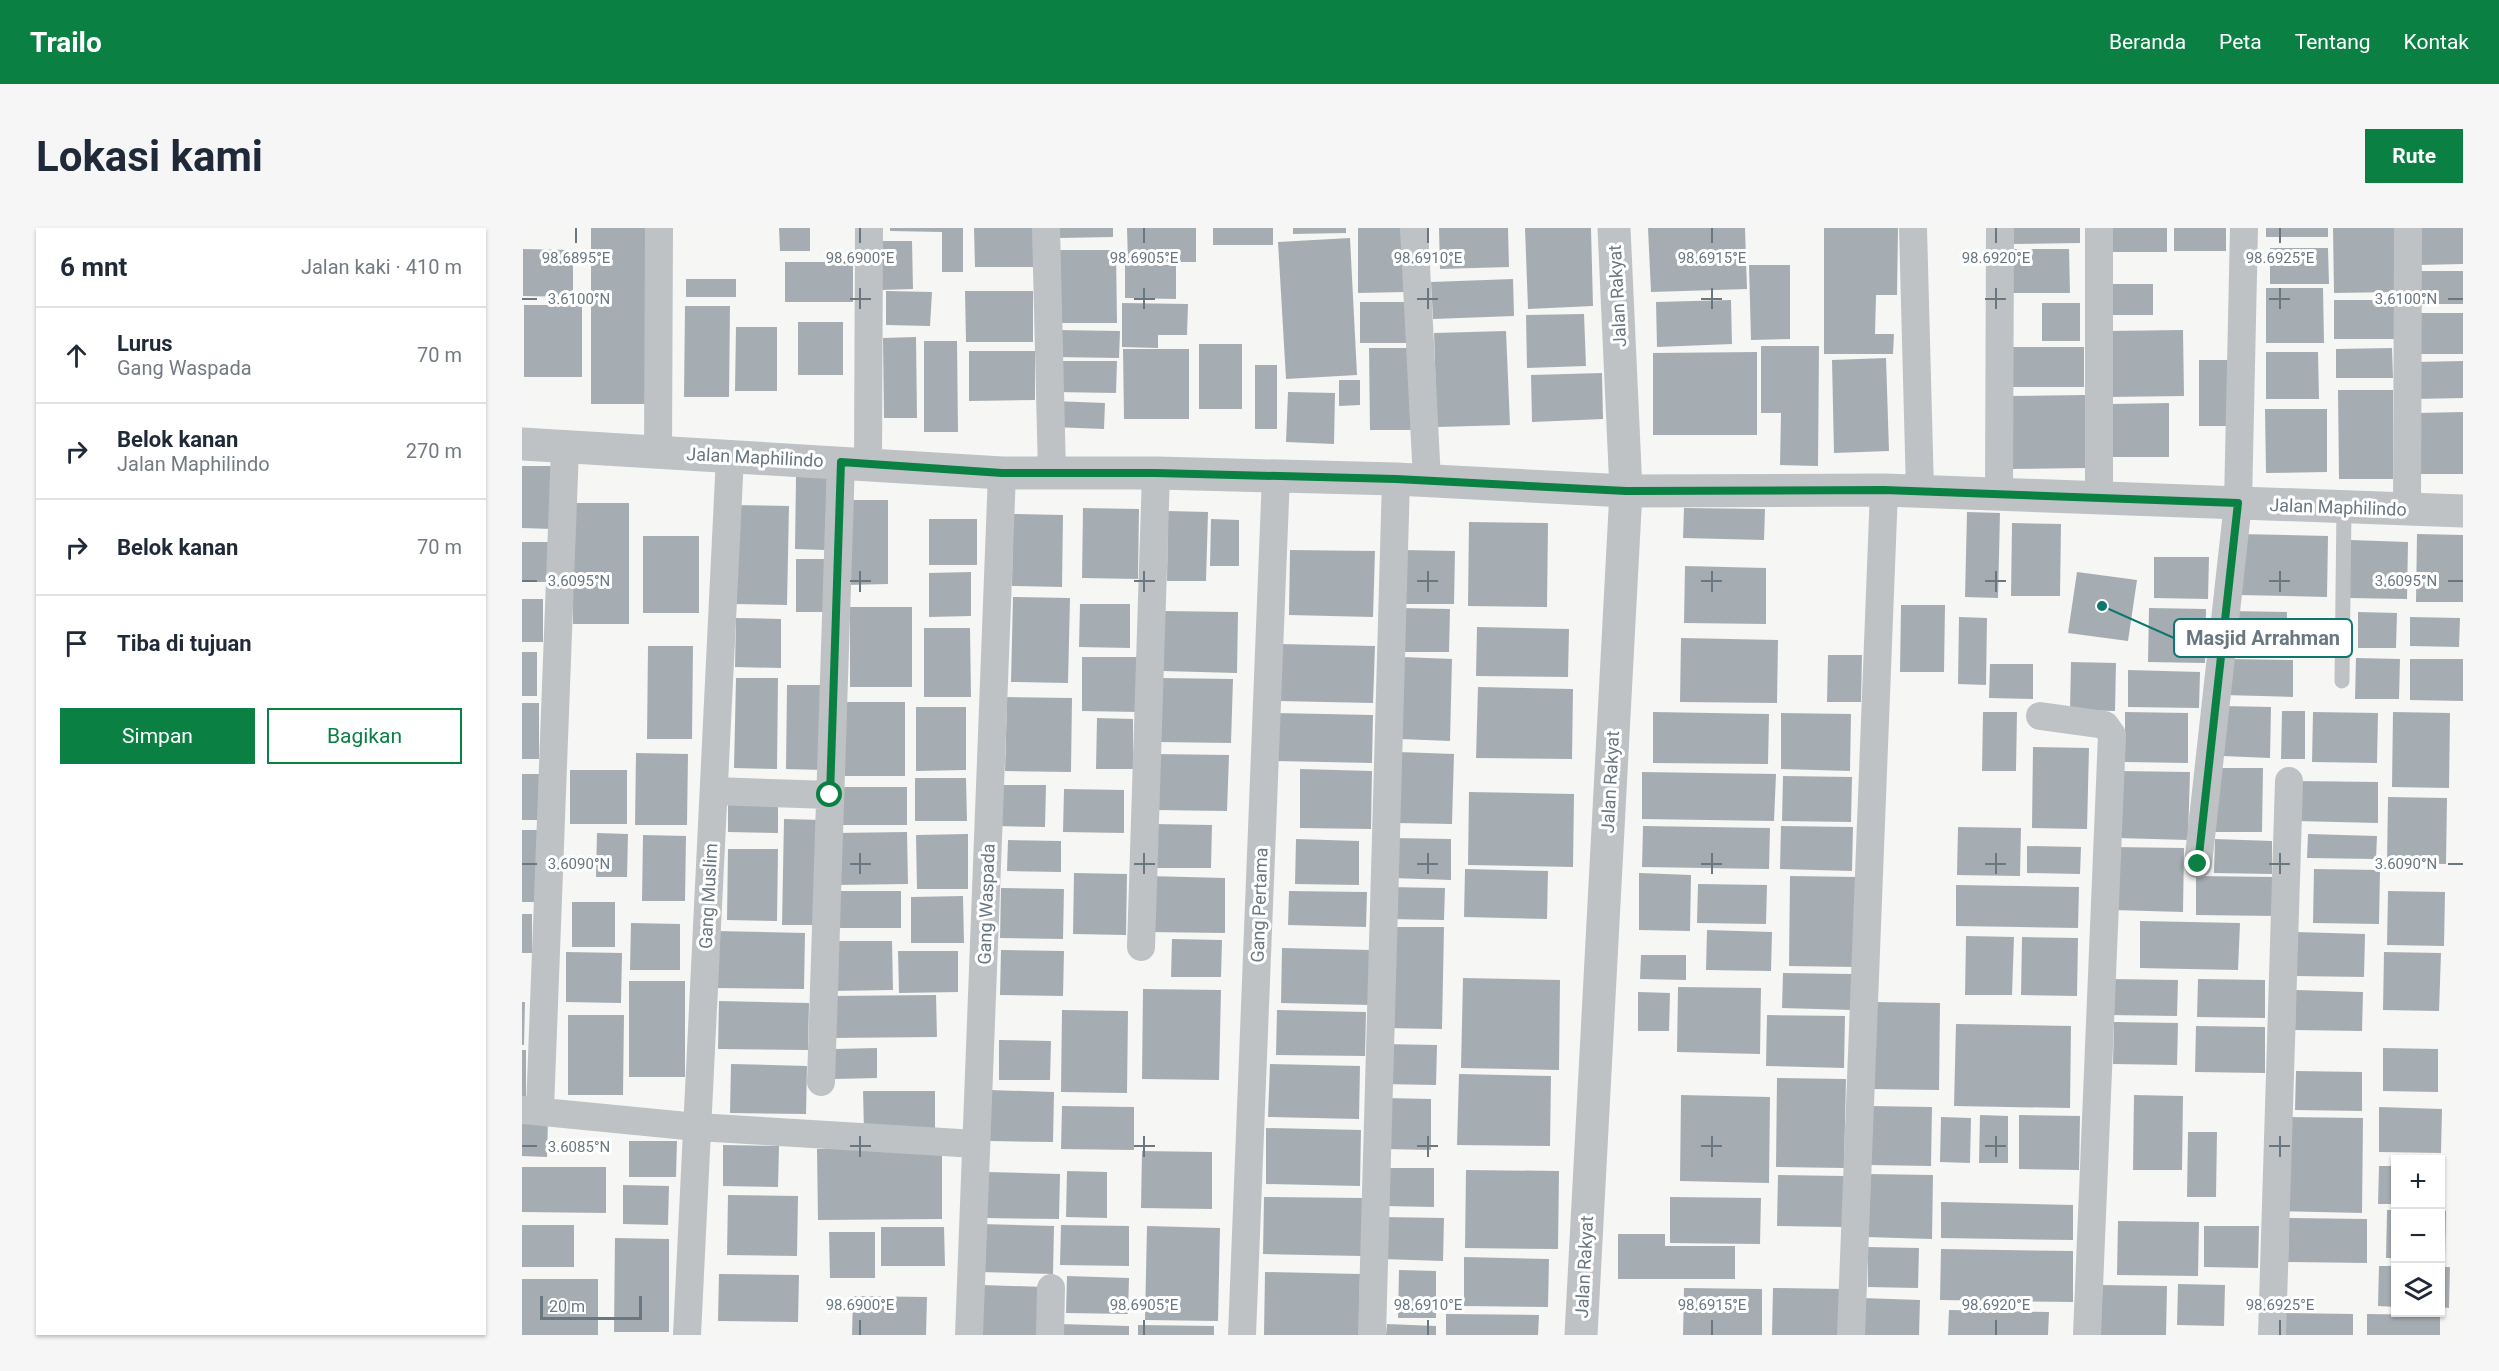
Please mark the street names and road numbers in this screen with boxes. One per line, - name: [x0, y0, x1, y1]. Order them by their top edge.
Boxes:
- street label: Jalan Rakyat: [1604, 244, 1630, 348]
- street label: Jalan Maphilindo: [686, 443, 824, 471]
- street label: Jalan Maphilindo: [2269, 494, 2407, 520]
- street label: Jalan Rakyat: [1597, 730, 1623, 834]
- street label: Gang Muslim: [695, 843, 721, 949]
- street label: Gang Waspada: [973, 843, 999, 965]
- street label: Gang Pertama: [1246, 847, 1272, 963]
- street label: Jalan Rakyat: [1571, 1215, 1597, 1319]

